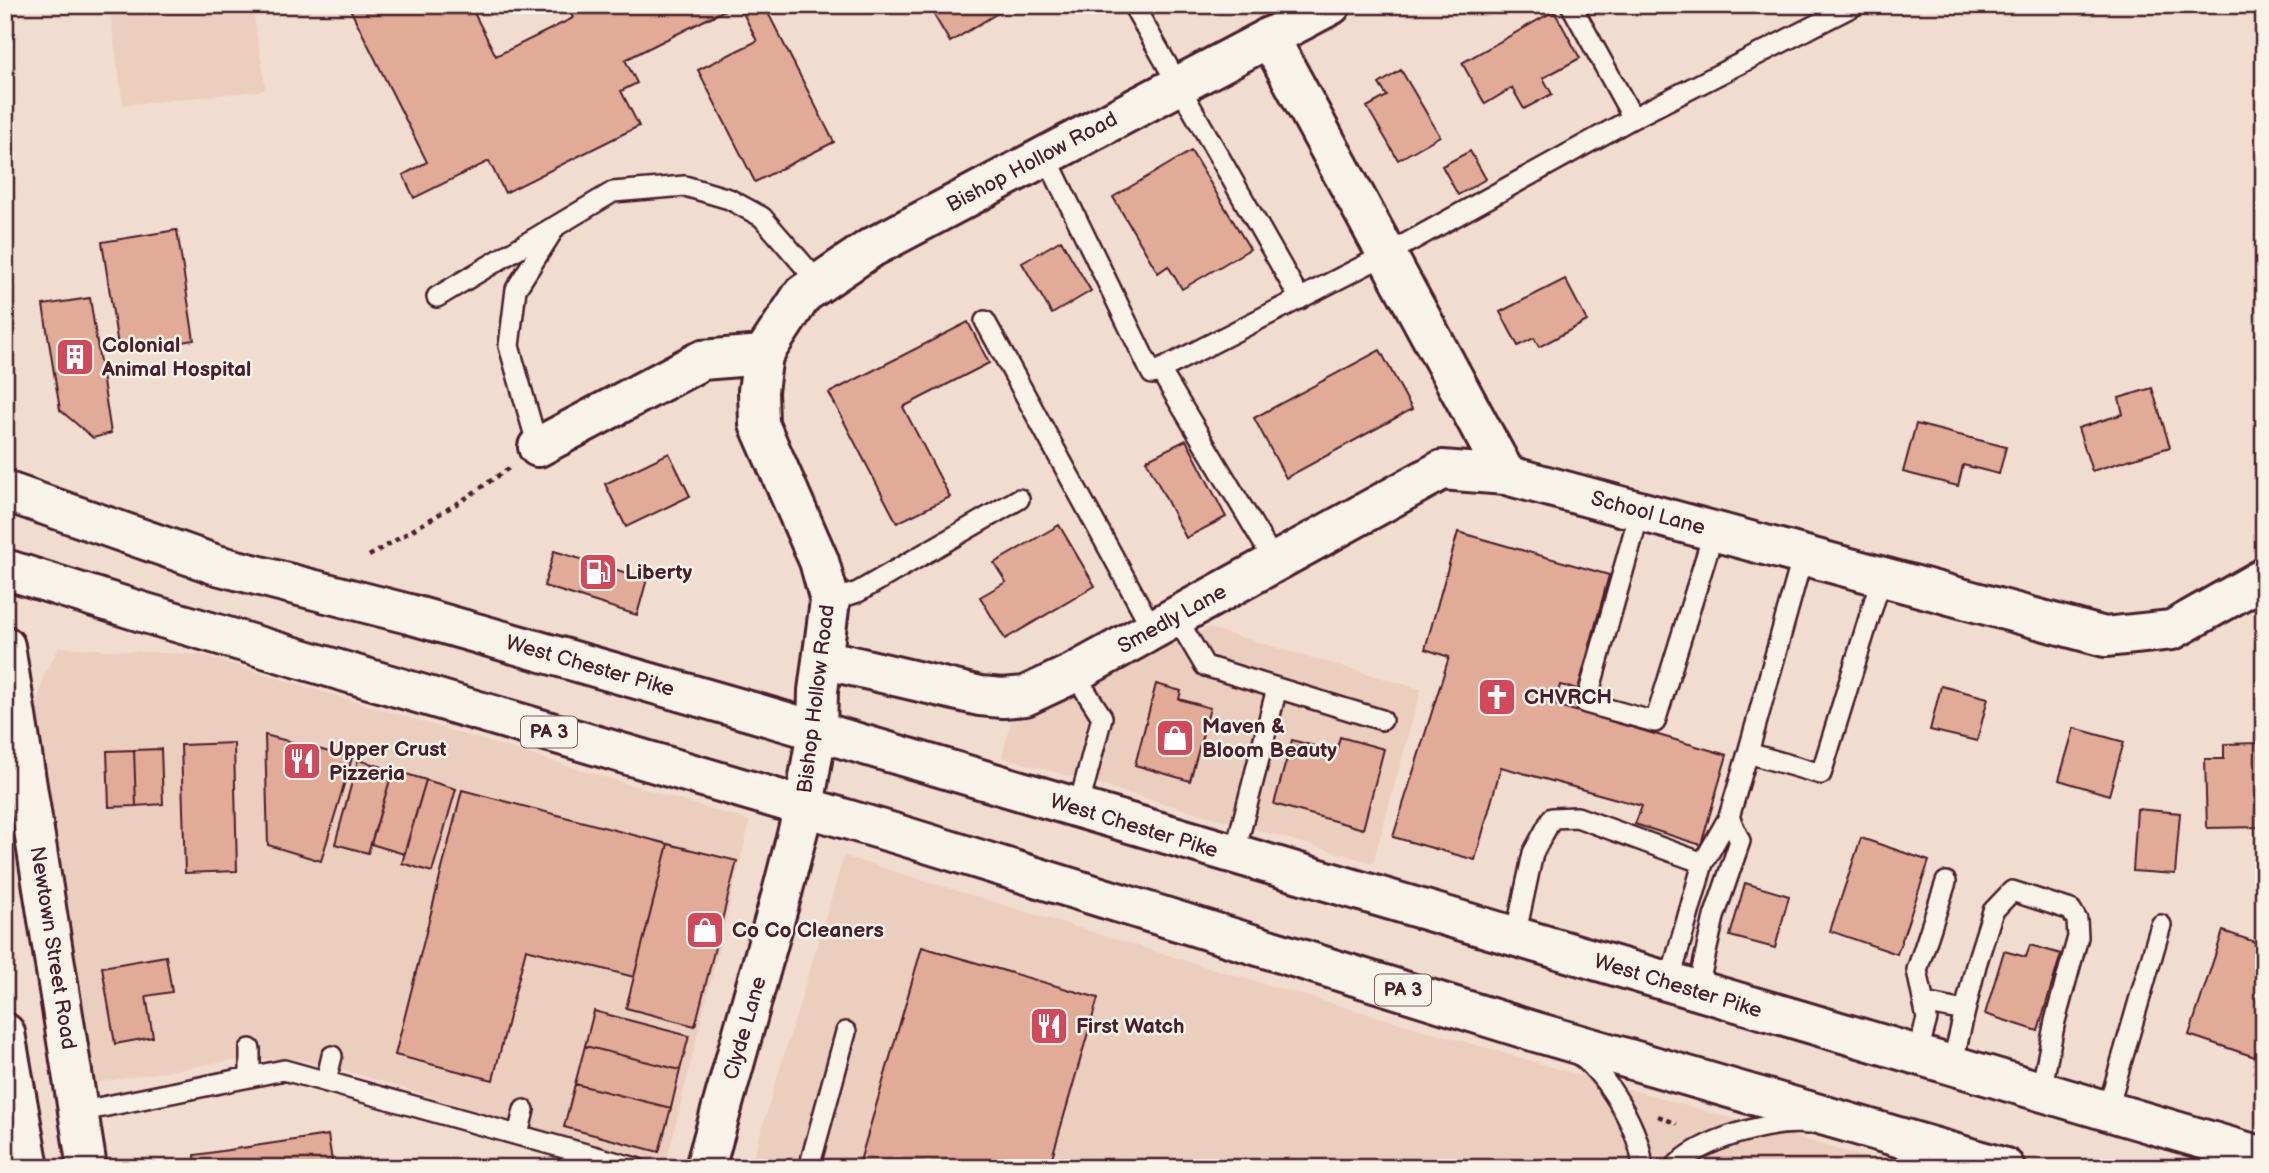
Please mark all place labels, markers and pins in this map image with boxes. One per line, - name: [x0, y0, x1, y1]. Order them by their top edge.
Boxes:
- place label: Colonial Animal Hospital: [101, 333, 251, 382]
- building icon: Colonial Animal Hospital: [54, 336, 96, 378]
- fuel station icon: Liberty: [577, 551, 619, 593]
- place label: Liberty: [625, 560, 692, 585]
- church icon: CHVRCH: [1476, 676, 1518, 718]
- place label: CHVRCH: [1524, 685, 1612, 710]
- place label: Maven & Bloom Beauty: [1202, 714, 1337, 763]
- shop icon: Maven & Bloom Beauty: [1154, 717, 1196, 759]
- place label: Upper Crust Pizzeria: [329, 737, 447, 786]
- restaurant icon: Upper Crust Pizzeria: [281, 740, 323, 782]
- shop icon: Co Co Cleaners: [684, 909, 726, 951]
- place label: Co Co Cleaners: [732, 918, 884, 943]
- restaurant icon: First Watch: [1028, 1005, 1070, 1047]
- place label: First Watch: [1076, 1014, 1185, 1039]

